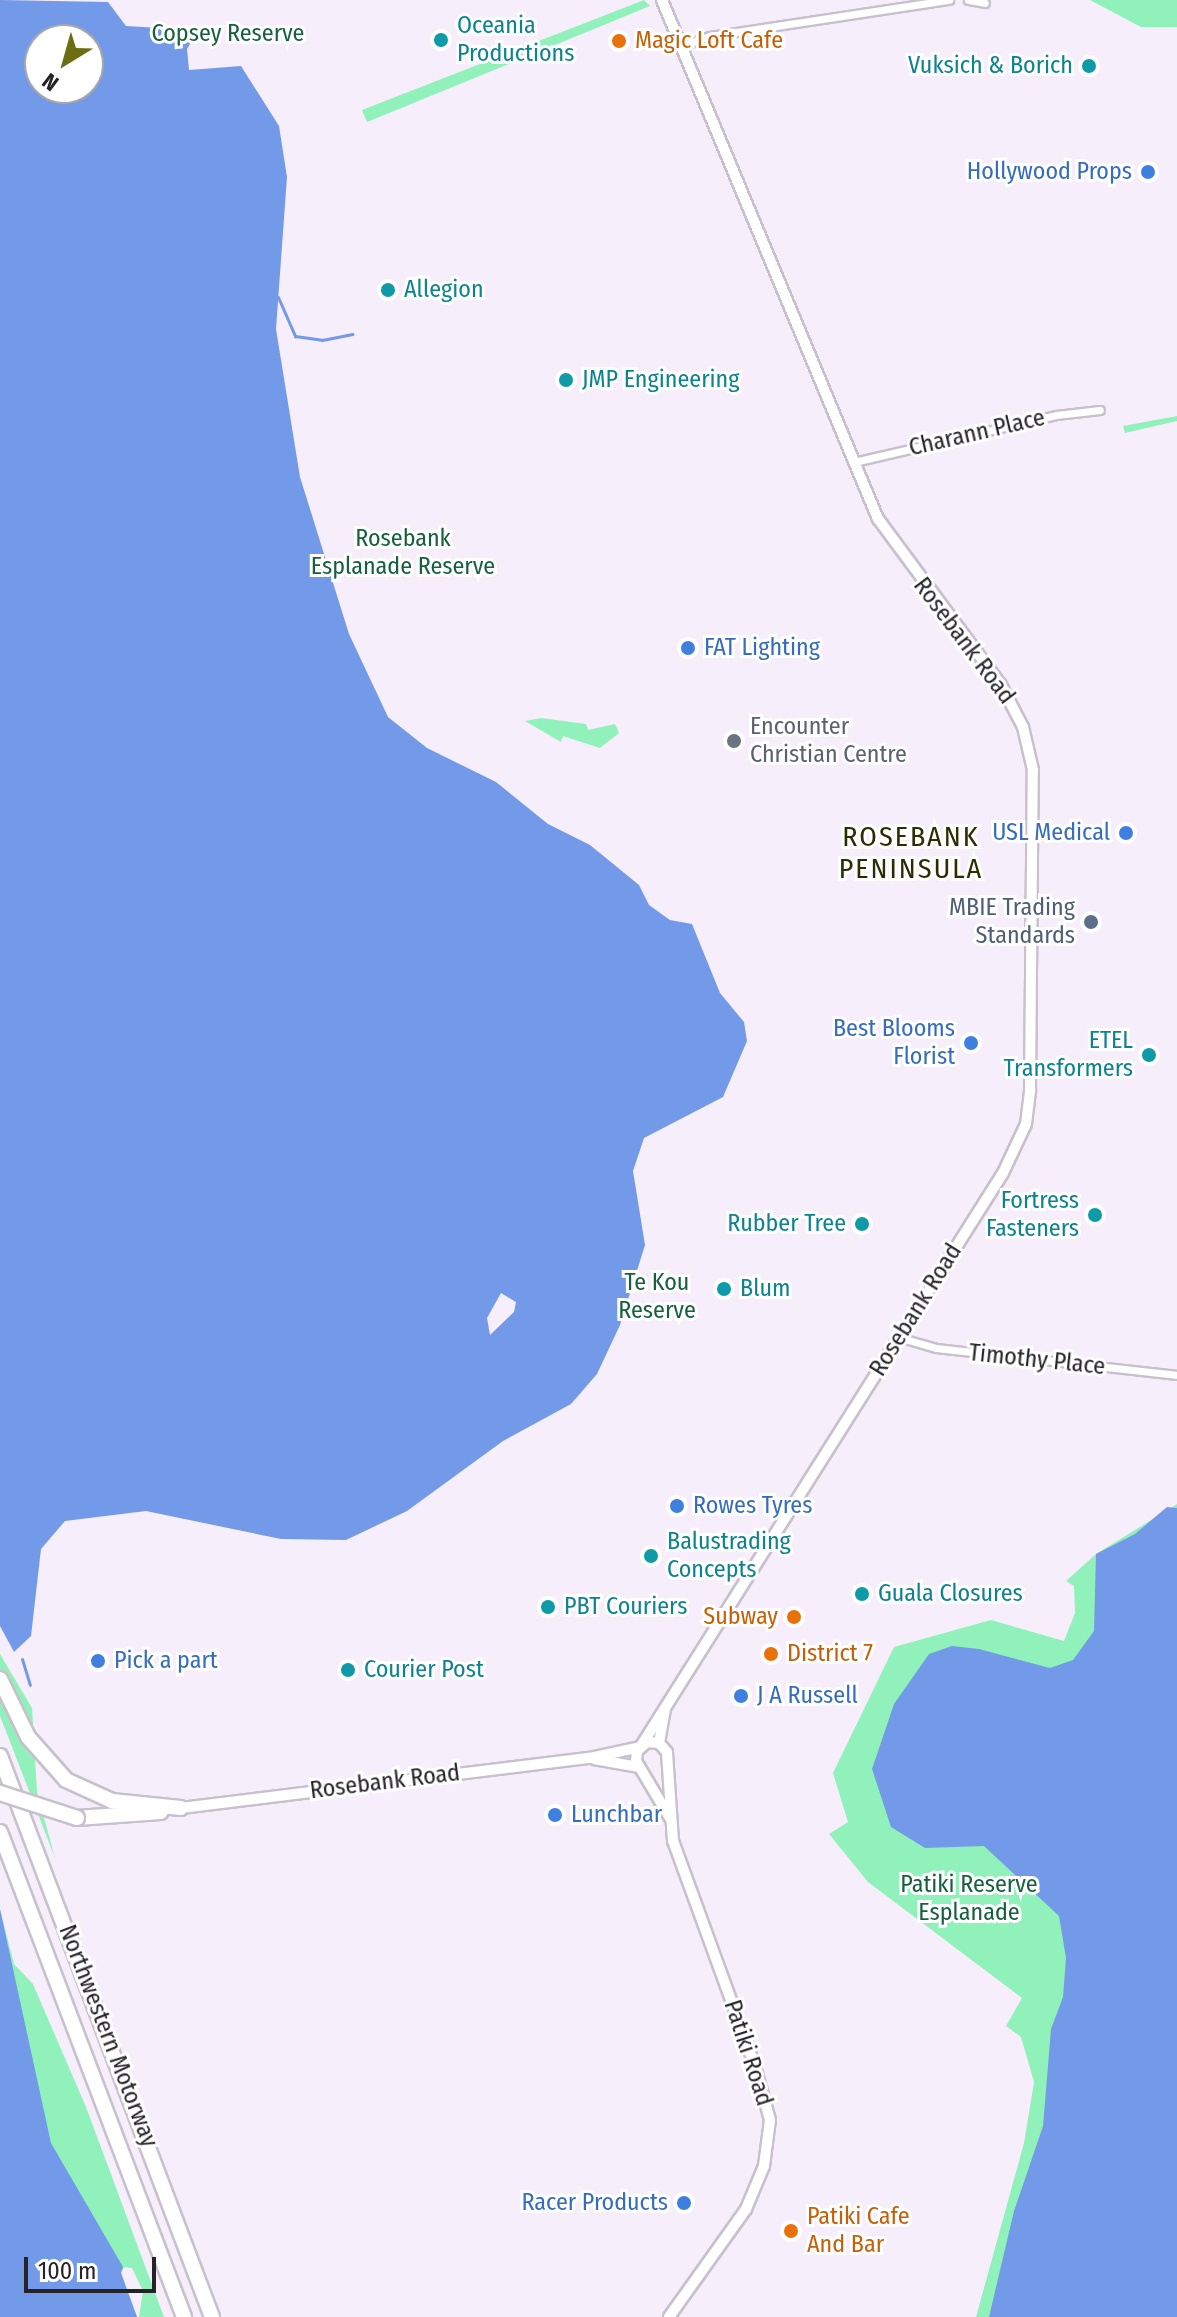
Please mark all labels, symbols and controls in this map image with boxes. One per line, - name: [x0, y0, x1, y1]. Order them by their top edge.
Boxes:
- place label: Oceania Productions: [457, 12, 575, 68]
- park label: Copsey Reserve: [152, 20, 304, 48]
- north arrow: [24, 24, 104, 104]
- place label: Magic Loft Cafe: [635, 27, 783, 55]
- marker: Oceania Productions: [432, 31, 450, 49]
- marker: Magic Loft Cafe: [610, 32, 628, 50]
- place label: Vuksich & Borich: [908, 52, 1073, 80]
- marker: Vuksich & Borich: [1080, 57, 1098, 75]
- text: N: [37, 67, 64, 97]
- place label: Hollywood Props: [967, 158, 1132, 186]
- marker: Hollywood Props: [1139, 163, 1157, 181]
- place label: Allegion: [404, 276, 484, 304]
- marker: Allegion: [379, 281, 397, 299]
- place label: JMP Engineering: [582, 366, 740, 394]
- marker: JMP Engineering: [557, 371, 575, 389]
- street label: Charann Place: [906, 403, 1048, 463]
- park label: Rosebank Esplanade Reserve: [311, 525, 495, 581]
- street label: Rosebank Road: [907, 572, 1021, 710]
- place label: FAT Lighting: [704, 634, 820, 662]
- marker: FAT Lighting: [679, 639, 697, 657]
- place label: Encounter Christian Centre: [750, 713, 907, 769]
- marker: Encounter Christian Centre: [725, 732, 743, 750]
- place label: USL Medical: [992, 819, 1110, 847]
- district label: ROSEBANK PENINSULA: [839, 820, 983, 886]
- marker: USL Medical: [1117, 824, 1135, 842]
- place label: MBIE Trading Standards: [949, 894, 1075, 950]
- marker: MBIE Trading Standards: [1082, 913, 1100, 931]
- place label: Best Blooms Florist: [833, 1015, 955, 1071]
- place label: ETEL Transformers: [1004, 1027, 1133, 1083]
- marker: Best Blooms Florist: [962, 1034, 980, 1052]
- marker: ETEL Transformers: [1140, 1046, 1158, 1064]
- place label: Fortress Fasteners: [986, 1187, 1079, 1243]
- marker: Fortress Fasteners: [1086, 1206, 1104, 1224]
- place label: Rubber Tree: [727, 1210, 846, 1238]
- marker: Rubber Tree: [853, 1215, 871, 1233]
- street label: Rosebank Road: [864, 1238, 968, 1382]
- park label: Te Kou Reserve: [618, 1269, 696, 1325]
- place label: Blum: [740, 1275, 790, 1303]
- marker: Blum: [715, 1280, 733, 1298]
- street label: Timothy Place: [967, 1339, 1107, 1381]
- place label: Rowes Tyres: [693, 1492, 812, 1520]
- marker: Rowes Tyres: [668, 1497, 686, 1515]
- place label: Balustrading Concepts: [667, 1528, 791, 1584]
- marker: Balustrading Concepts: [642, 1547, 660, 1565]
- place label: Guala Closures: [878, 1580, 1023, 1608]
- marker: Guala Closures: [853, 1585, 871, 1603]
- place label: PBT Couriers: [564, 1593, 687, 1621]
- marker: PBT Couriers: [539, 1598, 557, 1616]
- place label: Subway: [703, 1603, 778, 1631]
- marker: Subway: [785, 1608, 803, 1626]
- place label: District 7: [787, 1640, 873, 1668]
- marker: District 7: [762, 1645, 780, 1663]
- place label: Pick a part: [114, 1647, 218, 1675]
- marker: Pick a part: [89, 1652, 107, 1670]
- place label: Courier Post: [364, 1656, 484, 1684]
- marker: Courier Post: [339, 1661, 357, 1679]
- place label: J A Russell: [757, 1682, 858, 1710]
- marker: J A Russell: [732, 1687, 750, 1705]
- street label: Rosebank Road: [308, 1759, 462, 1805]
- place label: Lunchbar: [571, 1801, 662, 1829]
- marker: Lunchbar: [546, 1806, 564, 1824]
- park label: Patiki Reserve Esplanade: [900, 1871, 1038, 1927]
- street label: Northwestern Motorway: [52, 1921, 164, 2151]
- street label: Patiki Road: [717, 1996, 779, 2110]
- place label: Racer Products: [522, 2189, 668, 2217]
- marker: Racer Products: [675, 2194, 693, 2212]
- place label: Patiki Cafe And Bar: [807, 2203, 910, 2259]
- marker: Patiki Cafe And Bar: [782, 2222, 800, 2240]
- scale bar: [28, 2241, 160, 2291]
- text: 100 m: [38, 2257, 96, 2285]

